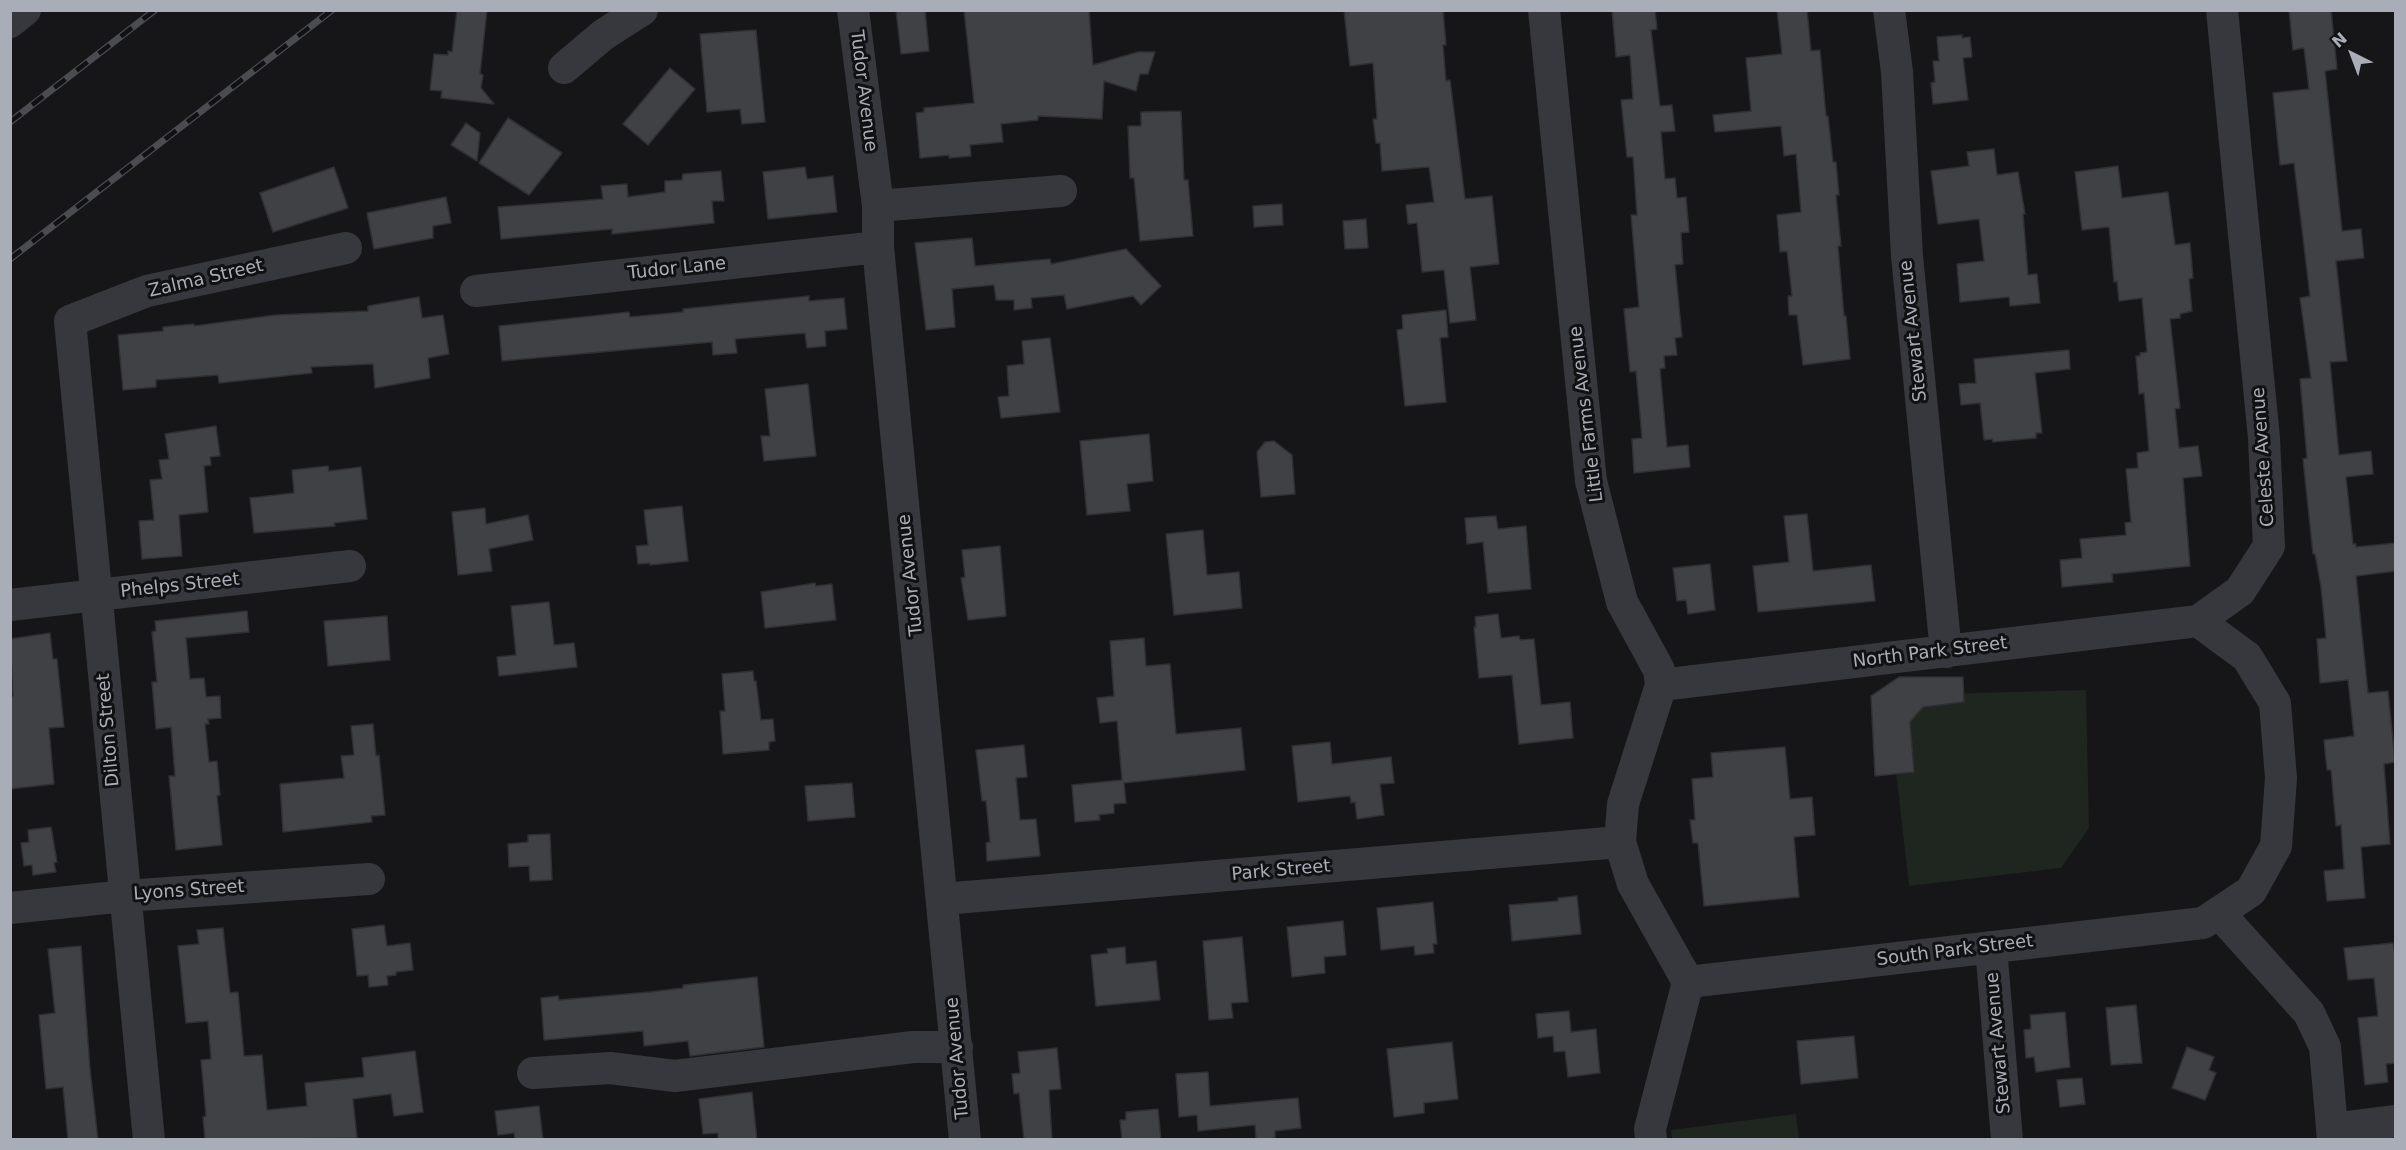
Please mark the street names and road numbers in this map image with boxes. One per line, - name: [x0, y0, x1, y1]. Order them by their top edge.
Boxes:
- street label: Tudor Avenue: [845, 29, 881, 153]
- street label: Tudor Lane: [627, 253, 727, 285]
- street label: Zalma Street: [146, 255, 266, 303]
- street label: Stewart Avenue: [1896, 259, 1932, 403]
- street label: Little Farms Avenue: [1565, 325, 1609, 503]
- street label: Celeste Avenue: [2248, 387, 2280, 527]
- street label: Tudor Avenue: [894, 513, 928, 637]
- street label: Phelps Street: [119, 569, 241, 603]
- street label: North Park Street: [1852, 633, 2008, 673]
- street label: Dilton Street: [93, 672, 125, 788]
- street label: Park Street: [1231, 856, 1331, 886]
- street label: Lyons Street: [133, 876, 245, 906]
- street label: South Park Street: [1876, 931, 2034, 971]
- street label: Stewart Avenue: [1982, 971, 2016, 1115]
- street label: Tudor Avenue: [942, 996, 974, 1120]

